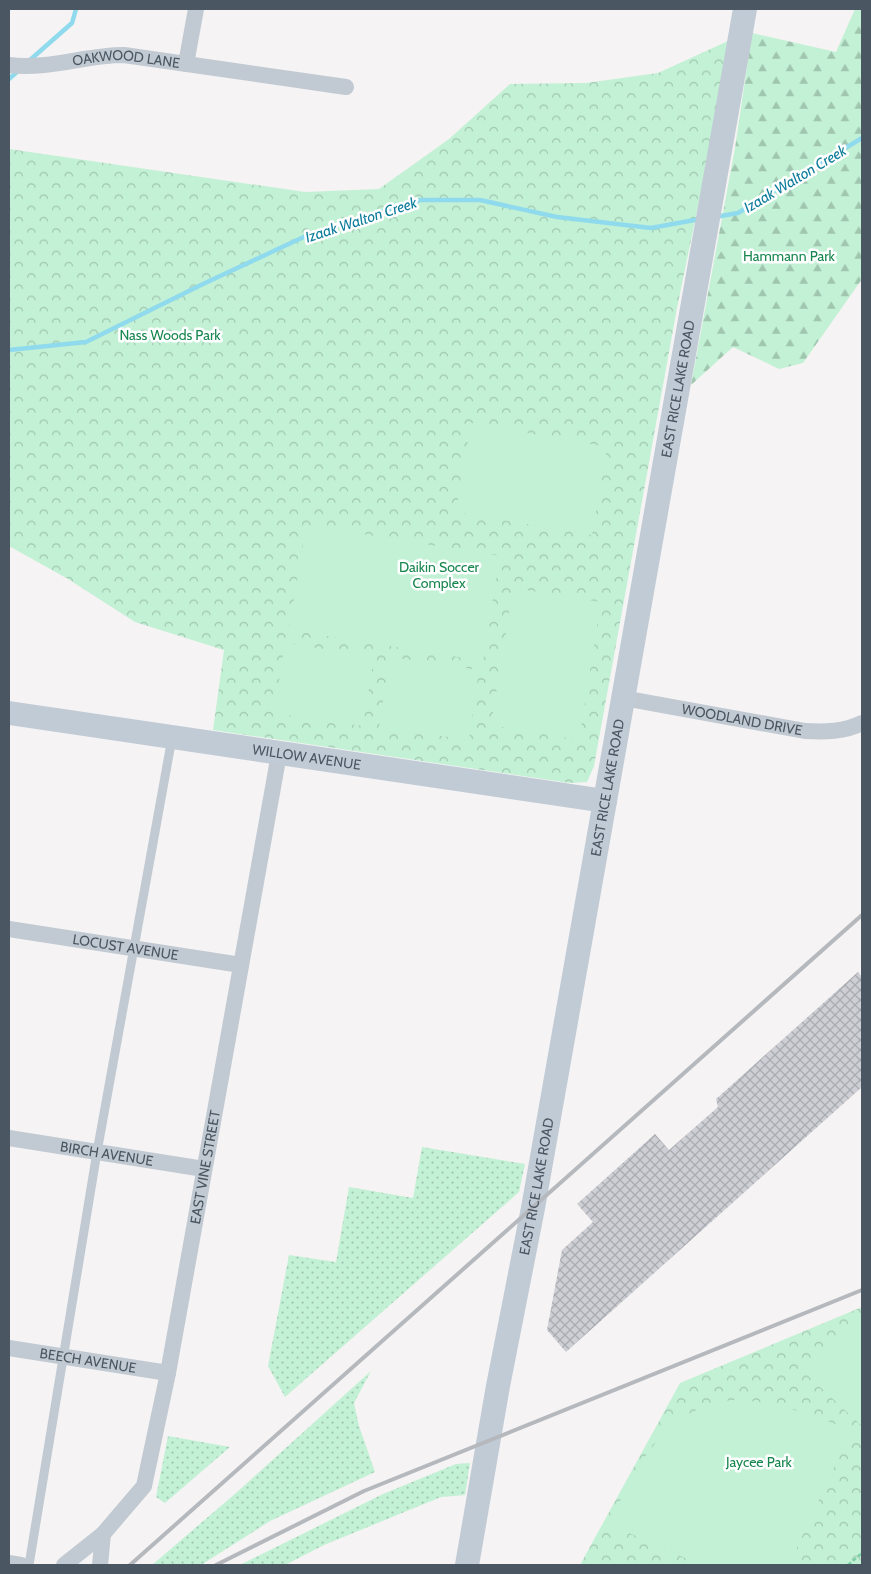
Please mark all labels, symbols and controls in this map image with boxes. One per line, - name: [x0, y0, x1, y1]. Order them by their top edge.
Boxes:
- street label: OAKWOOD LANE: [71, 46, 181, 72]
- water label: Izaak Walton Creek: [741, 141, 850, 217]
- water label: Izaak Walton Creek: [303, 193, 420, 247]
- park label: Hammann Park: [743, 247, 836, 265]
- street label: EAST RICE LAKE ROAD: [657, 319, 699, 459]
- park label: Nass Woods Park: [119, 326, 221, 344]
- park label: Daikin Soccer Complex: [399, 558, 480, 592]
- street label: WOODLAND DRIVE: [680, 700, 804, 739]
- street label: EAST RICE LAKE ROAD: [586, 717, 628, 858]
- street label: WILLOW AVENUE: [251, 740, 363, 774]
- street label: LOCUST AVENUE: [71, 930, 180, 964]
- street label: EAST VINE STREET: [186, 1108, 224, 1225]
- street label: EAST RICE LAKE ROAD: [515, 1116, 558, 1257]
- street label: BIRCH AVENUE: [59, 1137, 155, 1170]
- street label: BEECH AVENUE: [39, 1344, 138, 1377]
- park label: Jaycee Park: [725, 1453, 793, 1471]

